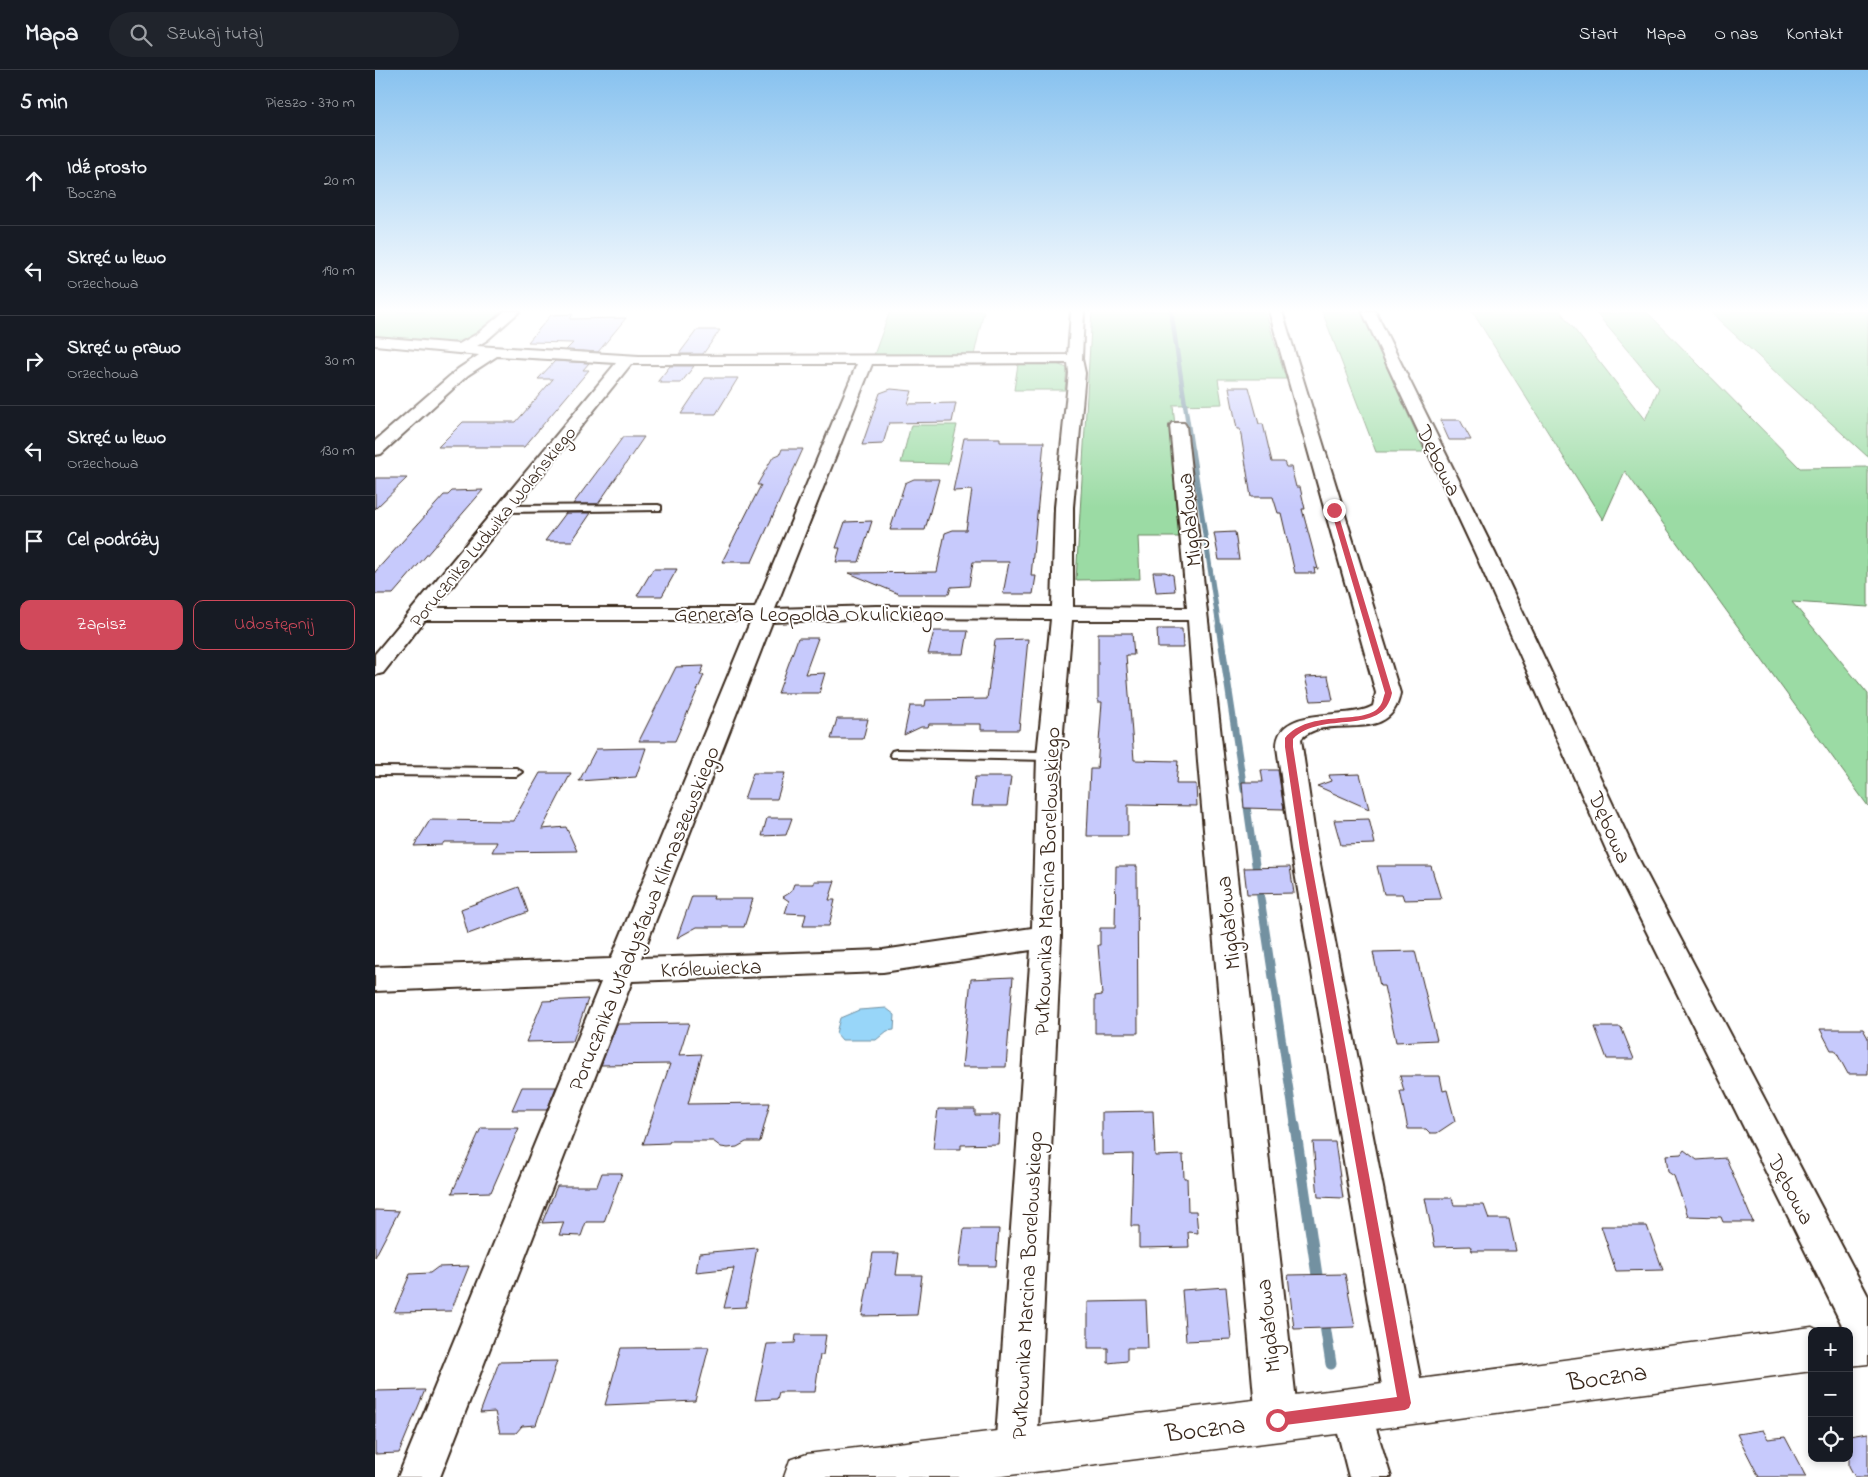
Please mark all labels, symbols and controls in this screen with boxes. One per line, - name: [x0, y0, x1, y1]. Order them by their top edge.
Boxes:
- search box: [109, 12, 459, 57]
- text: Mapa: [25, 17, 79, 52]
- icon: search: [127, 21, 155, 49]
- text: Szukaj tutaj: [167, 21, 262, 48]
- text: Start: [1579, 22, 1618, 48]
- text: Mapa: [1646, 22, 1686, 48]
- text: O nas: [1714, 22, 1758, 48]
- text: Kontakt: [1786, 22, 1843, 48]
- text: 5 min: [20, 88, 68, 118]
- text: Pieszo · 370 m: [266, 91, 355, 115]
- text: Idź prosto: [67, 155, 147, 182]
- icon: ahead: [20, 167, 48, 195]
- text: 20 m: [324, 169, 355, 193]
- text: Boczna: [67, 182, 116, 206]
- text: Skręć w lewo: [67, 245, 166, 272]
- icon: left: [20, 257, 48, 285]
- text: 190 m: [322, 259, 355, 283]
- text: Orzechowa: [67, 272, 139, 296]
- text: Skręć w prawo: [67, 335, 181, 362]
- icon: right: [20, 347, 48, 375]
- text: 30 m: [325, 349, 355, 373]
- text: Orzechowa: [67, 362, 139, 386]
- street label: Dębowa: [1406, 420, 1468, 502]
- street label: Porucznika Ludwika Wolańskiego: [404, 421, 585, 635]
- text: Skręć w lewo: [67, 425, 166, 452]
- icon: left: [20, 437, 48, 465]
- text: 130 m: [320, 439, 355, 463]
- text: Orzechowa: [67, 452, 139, 476]
- street label: Migdałowa: [1170, 471, 1213, 568]
- route end: [1323, 499, 1346, 522]
- icon: arrive: [20, 527, 48, 555]
- text: Cel podróży: [67, 527, 159, 554]
- button: Zapisz: [20, 600, 183, 650]
- button: Udostępnij: [193, 600, 355, 650]
- street label: Generała Leopolda Okulickiego: [674, 600, 944, 633]
- street label: Pułkownika Marcina Borelowskiego: [1028, 726, 1071, 1036]
- street label: Porucznika Władysława Klimaszewskiego: [562, 742, 731, 1097]
- street label: Dębowa: [1578, 786, 1638, 869]
- street label: Migdałowa: [1209, 874, 1252, 971]
- street label: Królewiecka: [660, 952, 762, 988]
- street label: Pułkownika Marcina Borelowskiego: [1005, 1130, 1054, 1440]
- street label: Dębowa: [1757, 1149, 1821, 1231]
- street label: Migdałowa: [1249, 1277, 1292, 1374]
- map controls: [1808, 1327, 1853, 1462]
- button: +: [1808, 1327, 1853, 1372]
- street label: Boczna: [1564, 1355, 1650, 1404]
- button: −: [1808, 1372, 1853, 1417]
- street label: Boczna: [1162, 1407, 1248, 1455]
- route start: [1266, 1409, 1289, 1432]
- button: locate: [1808, 1417, 1853, 1462]

